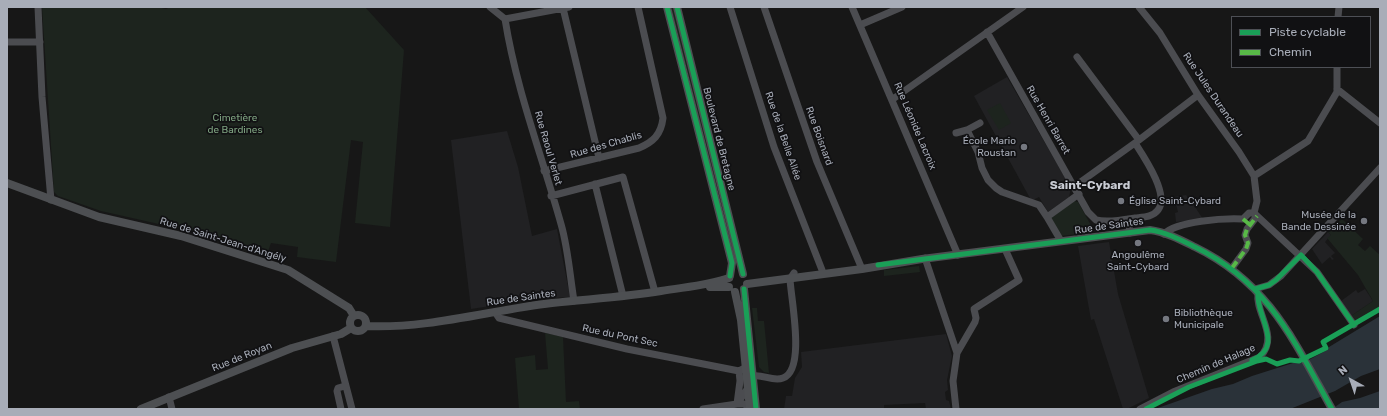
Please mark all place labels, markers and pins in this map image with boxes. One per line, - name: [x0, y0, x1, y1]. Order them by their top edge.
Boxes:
- place label: École Mario Roustan: [963, 135, 1016, 158]
- marker: École Mario Roustan: [1019, 142, 1029, 152]
- place label: Église Saint-Cybard: [1129, 195, 1221, 207]
- marker: Église Saint-Cybard: [1116, 196, 1126, 206]
- place label: Musée de la Bande Dessinée: [1281, 209, 1356, 232]
- marker: Musée de la Bande Dessinée: [1359, 216, 1369, 226]
- marker: Angoulême Saint-Cybard: [1133, 238, 1143, 248]
- place label: Angoulême Saint-Cybard: [1107, 249, 1169, 272]
- place label: Bibliothèque Municipale: [1174, 307, 1233, 330]
- marker: Bibliothèque Municipale: [1161, 314, 1171, 324]

